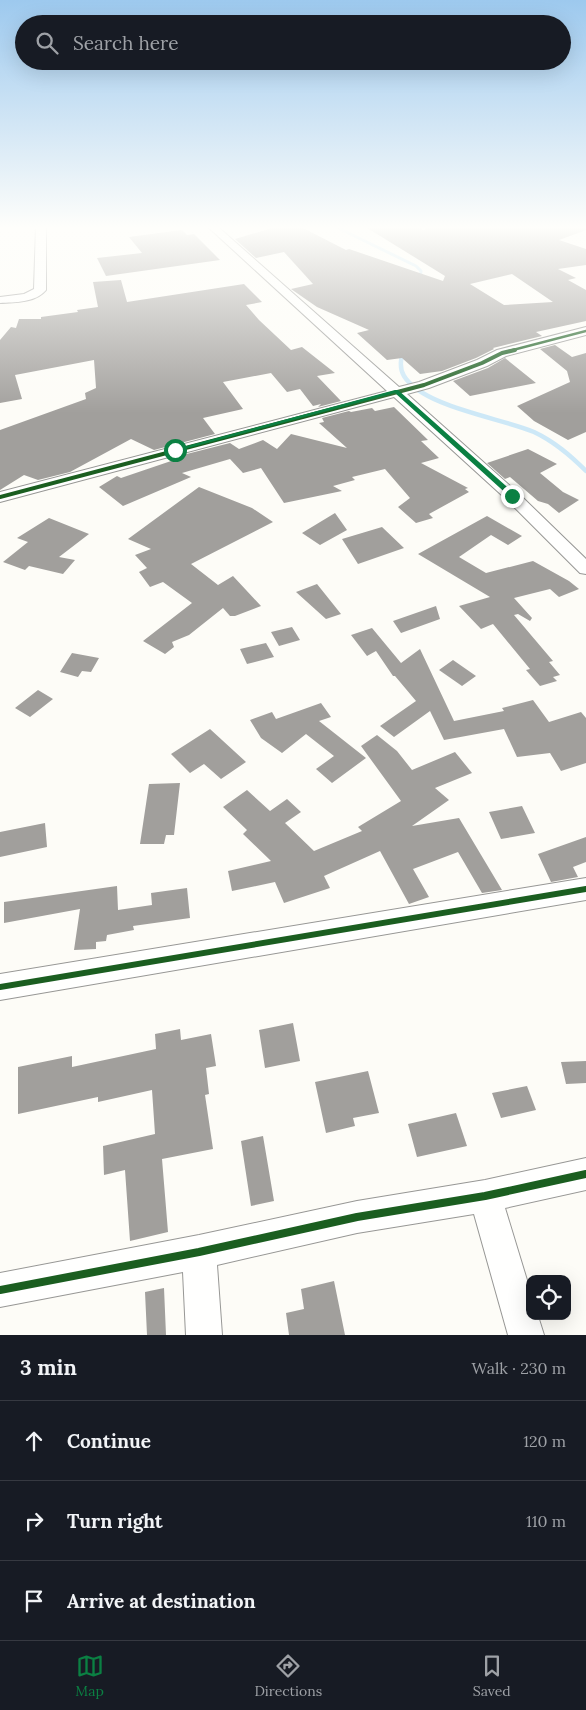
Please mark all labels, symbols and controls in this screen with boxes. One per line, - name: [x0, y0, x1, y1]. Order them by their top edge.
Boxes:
- search box: [15, 15, 571, 70]
- icon: search: [33, 29, 61, 57]
- text: Search here: [73, 31, 179, 55]
- route start: [164, 439, 187, 462]
- route end: [501, 485, 524, 508]
- map controls: [526, 1275, 571, 1320]
- button: locate: [526, 1275, 571, 1320]
- text: 3 min: [20, 1354, 77, 1381]
- text: Walk · 230 m: [471, 1358, 566, 1378]
- icon: ahead: [20, 1427, 48, 1455]
- text: Continue: [67, 1429, 151, 1453]
- text: 120 m: [523, 1431, 566, 1451]
- icon: right: [20, 1507, 48, 1535]
- text: Turn right: [67, 1509, 163, 1533]
- text: 110 m: [526, 1511, 566, 1531]
- icon: arrive: [20, 1587, 48, 1615]
- text: Arrive at destination: [67, 1589, 256, 1613]
- tab: Map: [75, 1652, 104, 1700]
- tab: Directions: [254, 1652, 322, 1700]
- tab: Saved: [473, 1652, 511, 1700]

